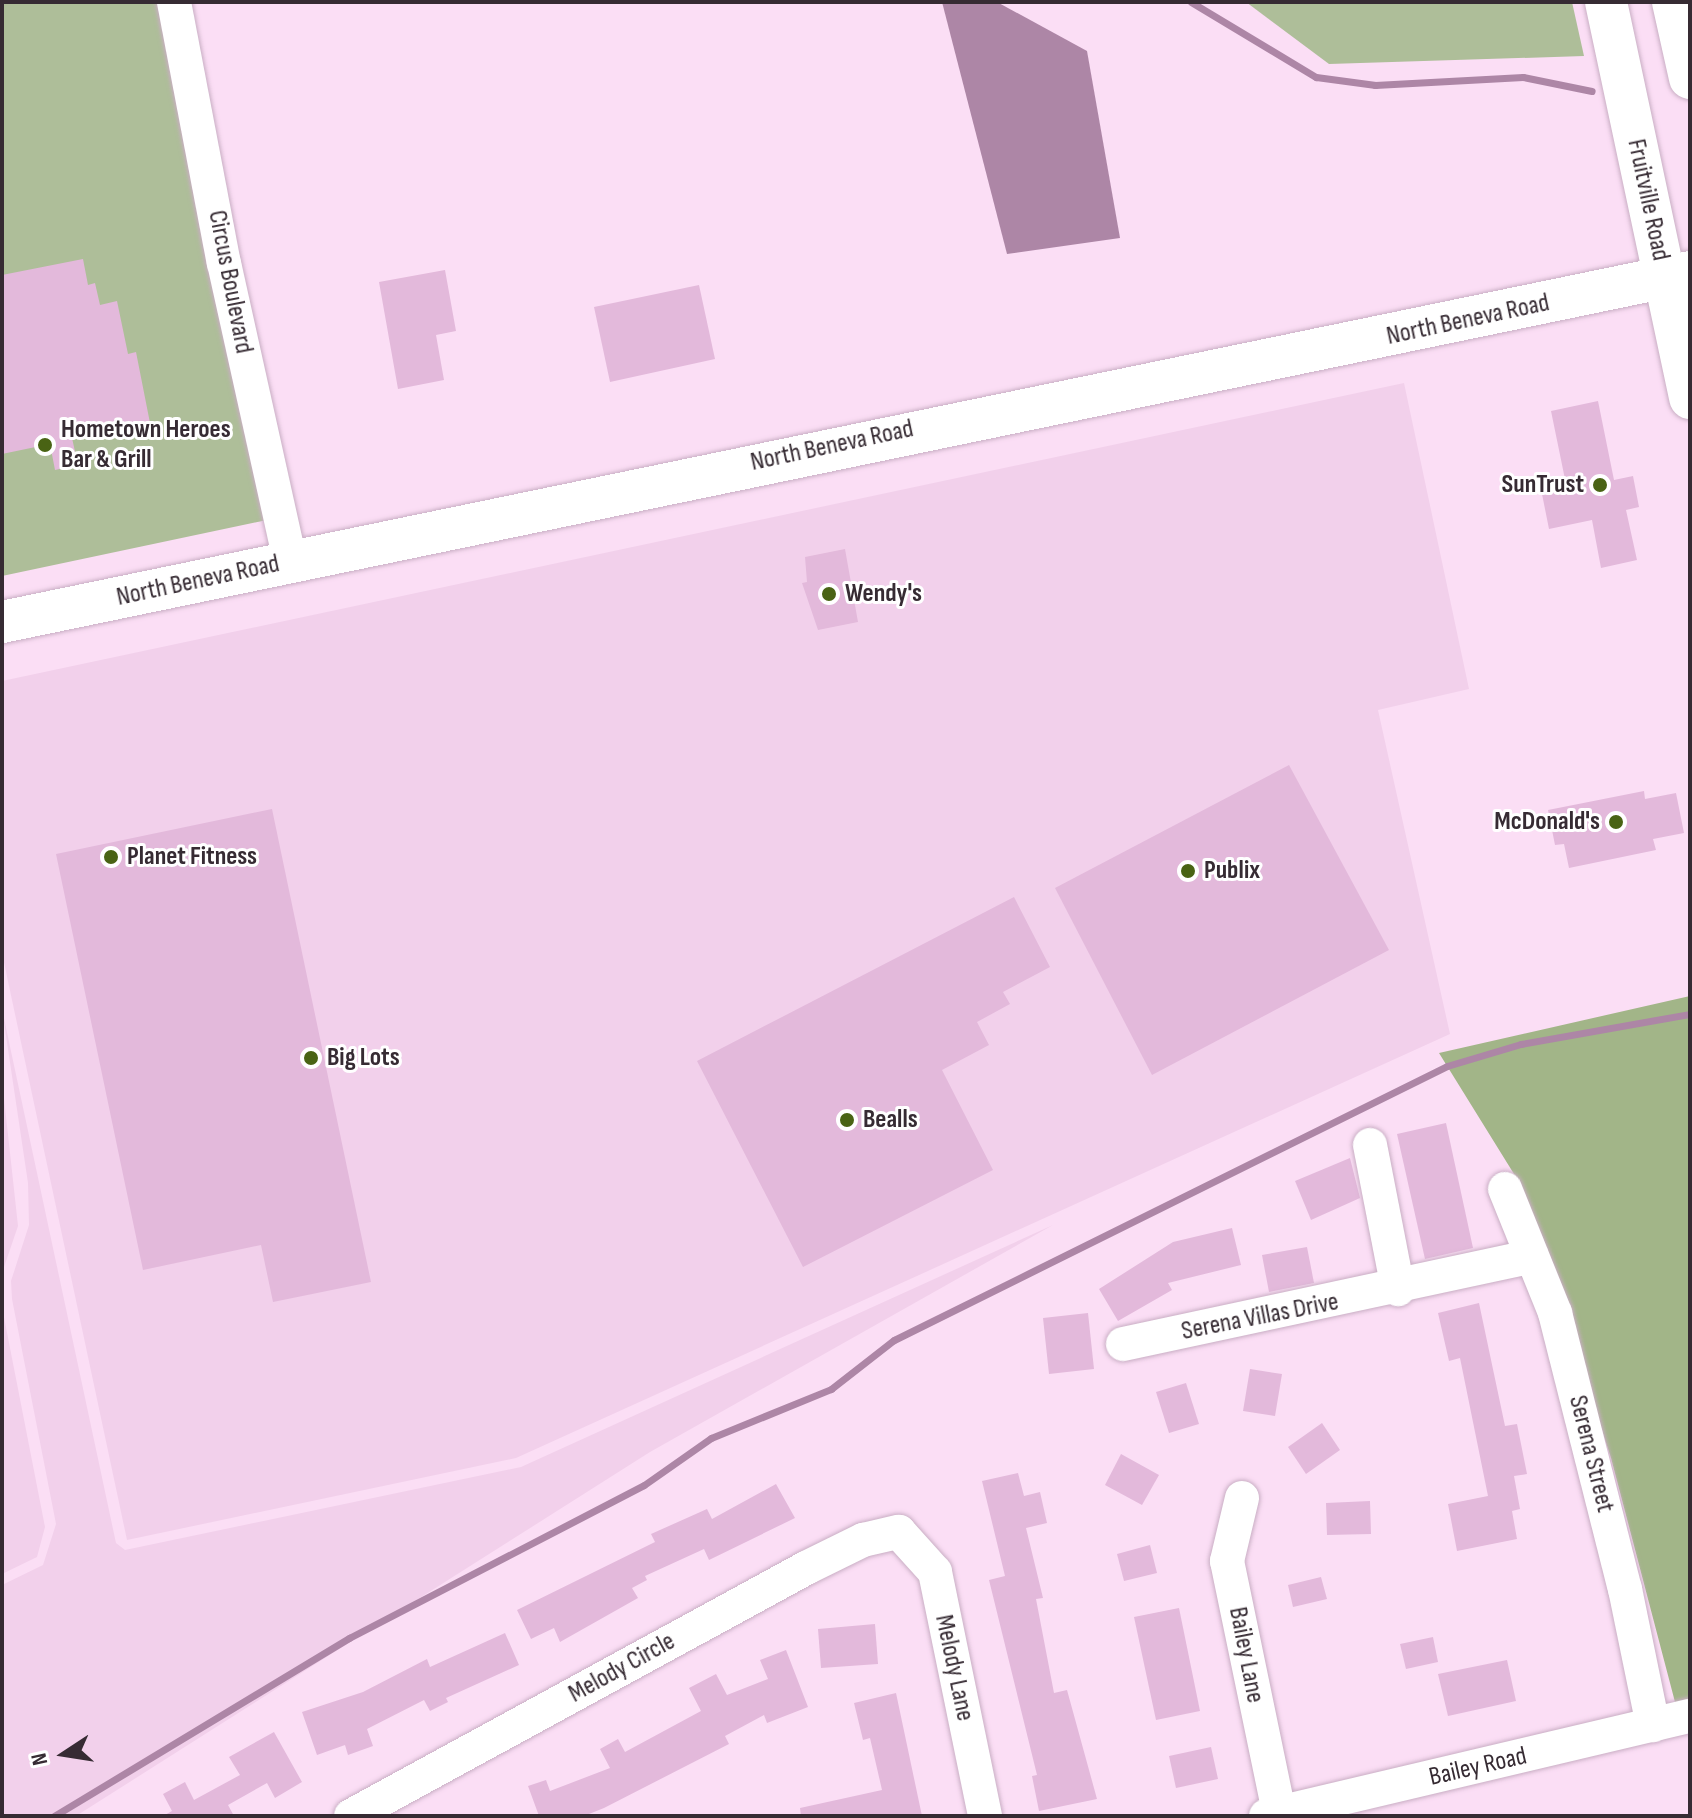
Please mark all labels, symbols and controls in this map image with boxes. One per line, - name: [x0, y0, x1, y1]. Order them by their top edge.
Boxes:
- street label: Fruitville Road: [1620, 136, 1676, 264]
- street label: Circus Boulevard: [201, 208, 259, 356]
- street label: North Beneva Road: [1384, 288, 1552, 352]
- place label: Hometown Heroes Bar & Grill: [61, 414, 231, 476]
- street label: North Beneva Road: [748, 414, 916, 478]
- marker: Hometown Heroes Bar & Grill: [36, 436, 54, 454]
- place label: SunTrust: [1502, 469, 1584, 501]
- marker: SunTrust: [1591, 476, 1609, 494]
- street label: North Beneva Road: [114, 549, 282, 613]
- place label: Wendy's: [845, 578, 922, 610]
- marker: Wendy's: [820, 585, 838, 603]
- place label: McDonald's: [1494, 806, 1600, 838]
- marker: McDonald's: [1607, 813, 1625, 831]
- place label: Planet Fitness: [127, 841, 257, 873]
- marker: Planet Fitness: [102, 848, 120, 866]
- place label: Publix: [1204, 855, 1260, 887]
- marker: Publix: [1179, 862, 1197, 880]
- place label: Big Lots: [327, 1042, 400, 1074]
- marker: Big Lots: [302, 1049, 320, 1067]
- place label: Bealls: [863, 1104, 918, 1136]
- marker: Bealls: [838, 1111, 856, 1129]
- street label: Serena Villas Drive: [1179, 1286, 1341, 1348]
- street label: Serena Street: [1561, 1392, 1621, 1516]
- street label: Bailey Lane: [1221, 1604, 1271, 1706]
- street label: Melody Lane: [928, 1612, 980, 1724]
- street label: Melody Circle: [563, 1626, 681, 1710]
- north arrow: [24, 1714, 104, 1794]
- street label: Bailey Road: [1426, 1741, 1530, 1793]
- text: N: [26, 1751, 54, 1768]

